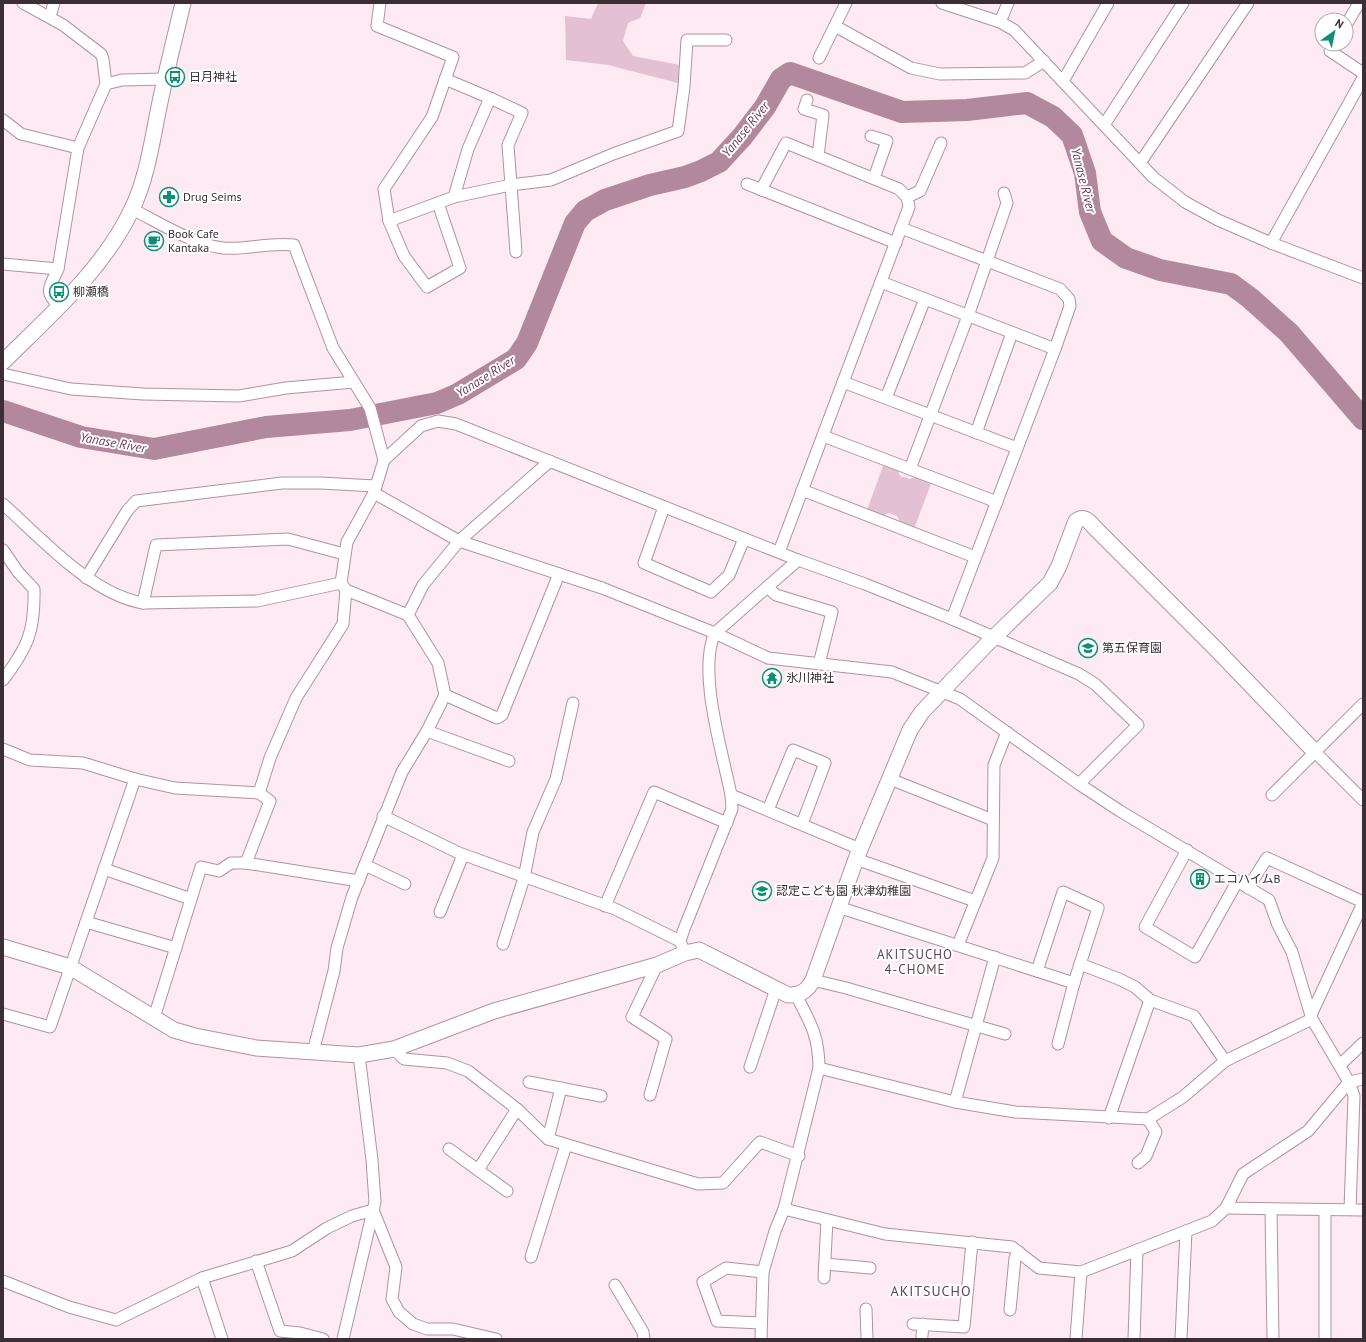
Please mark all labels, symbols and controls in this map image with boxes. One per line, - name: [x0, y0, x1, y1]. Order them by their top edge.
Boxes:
- north arrow: [1314, 12, 1354, 52]
- text: N: [1333, 16, 1346, 31]
- bus stop icon: 日月神社: [164, 66, 186, 88]
- place label: 日月神社: [189, 69, 237, 84]
- water label: Yanase River: [718, 98, 773, 160]
- water label: Yanase River: [1067, 146, 1100, 215]
- pharmacy icon: Drug Seims: [158, 186, 180, 208]
- place label: Drug Seims: [183, 189, 242, 204]
- place label: Book Cafe Kantaka: [168, 226, 219, 255]
- cafe icon: Book Cafe Kantaka: [143, 230, 165, 252]
- bus stop icon: 柳瀬橋: [48, 281, 70, 303]
- place label: 柳瀬橋: [73, 284, 109, 299]
- water label: Yanase River: [453, 351, 519, 401]
- water label: Yanase River: [79, 428, 148, 457]
- school or university icon: 第五保育園: [1077, 637, 1099, 659]
- place label: 第五保育園: [1102, 640, 1162, 655]
- temple icon: 氷川神社: [761, 667, 783, 689]
- place label: 氷川神社: [786, 670, 834, 685]
- building icon: エコハイムB: [1189, 868, 1211, 890]
- place label: エコハイムB: [1214, 871, 1281, 886]
- school or university icon: 認定こども園 秋津幼稚園: [751, 880, 773, 902]
- place label: 認定こども園 秋津幼稚園: [776, 883, 911, 898]
- district label: AKITSUCHO 4-CHOME: [877, 946, 953, 978]
- district label: AKITSUCHO: [890, 1282, 972, 1300]

